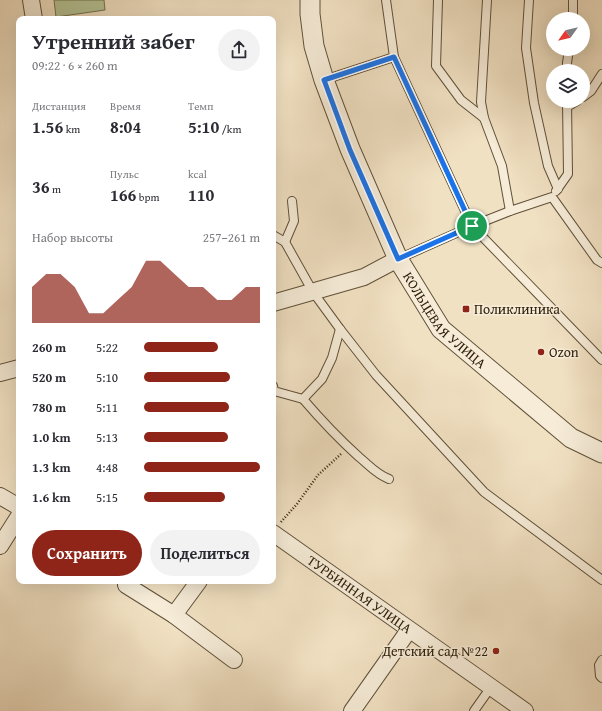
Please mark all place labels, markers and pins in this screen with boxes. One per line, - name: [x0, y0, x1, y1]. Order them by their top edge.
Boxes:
- pin: [455, 209, 489, 243]
- place label: Поликлиника: [474, 299, 560, 319]
- marker: Поликлиника: [461, 304, 471, 314]
- place label: Ozon: [549, 342, 579, 362]
- marker: Ozon: [536, 347, 546, 357]
- place label: Детский сад №22: [381, 641, 488, 661]
- marker: Детский сад №22: [491, 646, 501, 656]

